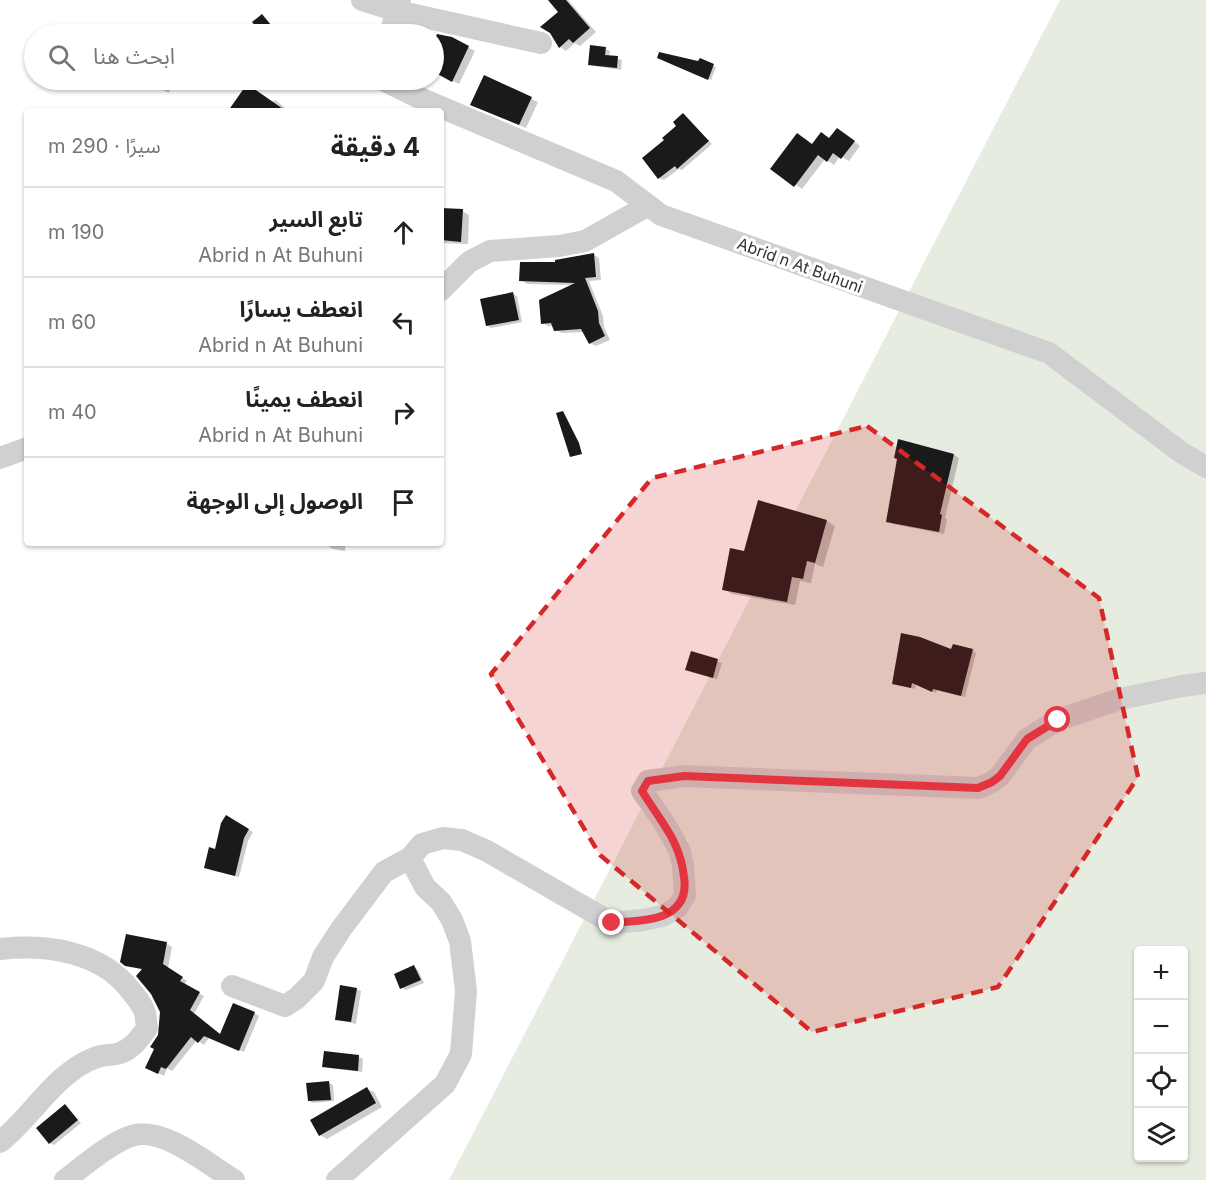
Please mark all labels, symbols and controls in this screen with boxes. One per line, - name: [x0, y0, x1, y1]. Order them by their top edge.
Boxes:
- search box: [24, 24, 444, 90]
- icon: search: [45, 41, 78, 74]
- text: ابحث هنا: [93, 43, 175, 69]
- text: 4 دقيقة: [331, 131, 420, 162]
- text: سيرًا · 290 m: [48, 134, 161, 158]
- text: تابع السير: [270, 206, 363, 232]
- icon: ahead: [387, 216, 420, 249]
- text: 190 m: [48, 220, 104, 244]
- street label: Abrid n At Buhuni: [735, 233, 865, 297]
- text: Abrid n At Buhuni: [198, 243, 363, 267]
- text: انعطف يسارًا: [240, 296, 363, 322]
- icon: left: [387, 306, 420, 339]
- text: 60 m: [48, 310, 96, 334]
- text: Abrid n At Buhuni: [198, 333, 363, 357]
- text: انعطف يمينًا: [245, 386, 363, 412]
- icon: right: [387, 396, 420, 429]
- text: 40 m: [48, 400, 97, 424]
- text: Abrid n At Buhuni: [198, 423, 363, 447]
- icon: arrive: [387, 486, 420, 519]
- text: الوصول إلى الوجهة: [186, 488, 363, 514]
- route start: [1044, 706, 1070, 732]
- route end: [598, 909, 624, 935]
- map controls: [1134, 946, 1188, 1162]
- button: +: [1134, 946, 1188, 1000]
- button: −: [1134, 1000, 1188, 1054]
- button: locate: [1134, 1054, 1188, 1108]
- button: layers: [1134, 1108, 1188, 1162]

